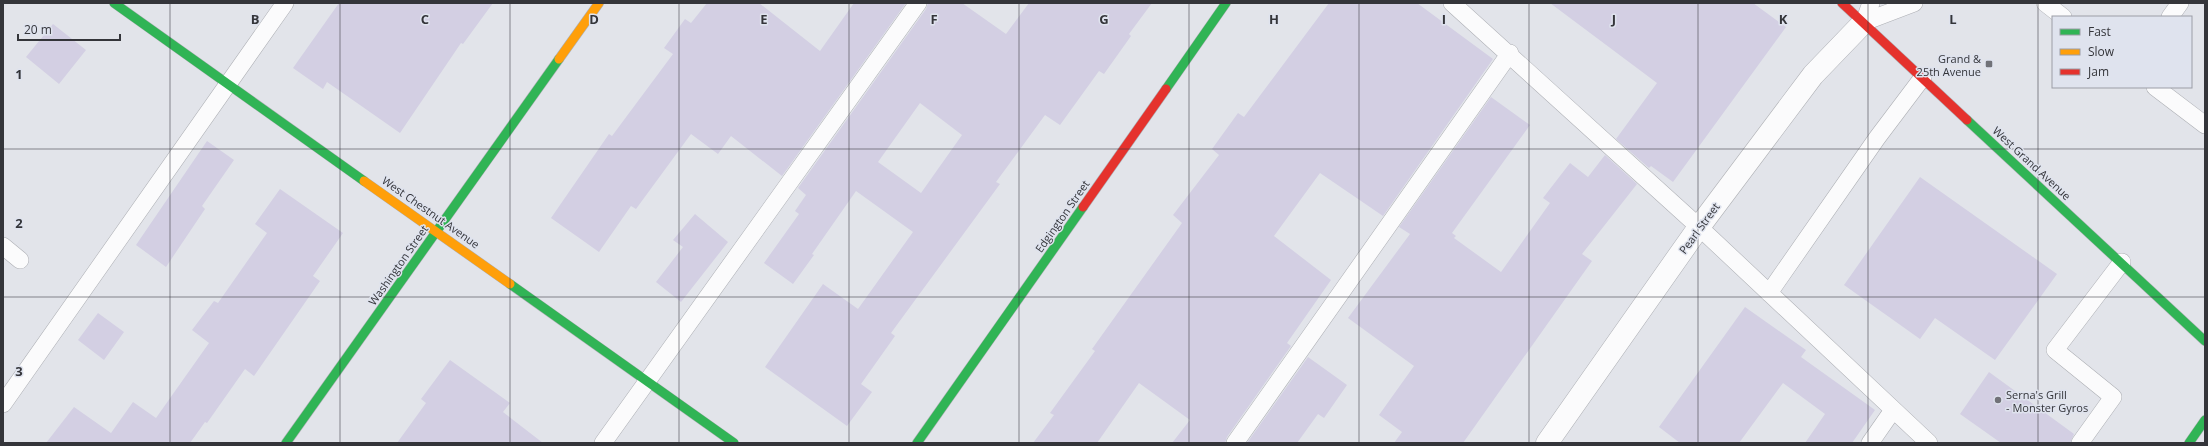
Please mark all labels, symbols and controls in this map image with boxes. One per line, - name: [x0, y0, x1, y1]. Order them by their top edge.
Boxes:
- text: B: [251, 10, 260, 28]
- text: C: [421, 10, 429, 28]
- text: D: [589, 10, 599, 28]
- text: E: [760, 10, 768, 28]
- text: F: [930, 10, 938, 28]
- text: G: [1099, 10, 1109, 28]
- text: H: [1269, 10, 1279, 28]
- text: I: [1442, 10, 1446, 28]
- text: J: [1611, 10, 1616, 28]
- text: K: [1779, 10, 1788, 28]
- text: L: [1949, 10, 1957, 28]
- scale bar: [18, 16, 120, 42]
- legend: [2052, 16, 2192, 88]
- text: 20 m: [24, 21, 52, 38]
- text: Fast: [2088, 23, 2111, 40]
- text: Slow: [2088, 43, 2115, 60]
- place label: Grand & 25th Avenue: [1917, 51, 1981, 79]
- marker: Grand & 25th Avenue: [1984, 59, 1994, 69]
- text: Jam: [2087, 63, 2109, 80]
- text: 1: [15, 65, 23, 83]
- street label: West Grand Avenue: [1990, 123, 2074, 203]
- street label: West Chestnut Avenue: [379, 173, 483, 251]
- street label: Edgington Street: [1031, 177, 1093, 255]
- street label: Pearl Street: [1675, 199, 1723, 257]
- text: 2: [15, 214, 23, 232]
- street label: Washington Street: [365, 222, 431, 308]
- text: 3: [15, 362, 23, 380]
- place label: Serna's Grill - Monster Gyros: [2006, 387, 2088, 415]
- marker: Serna's Grill - Monster Gyros: [1993, 395, 2003, 405]

